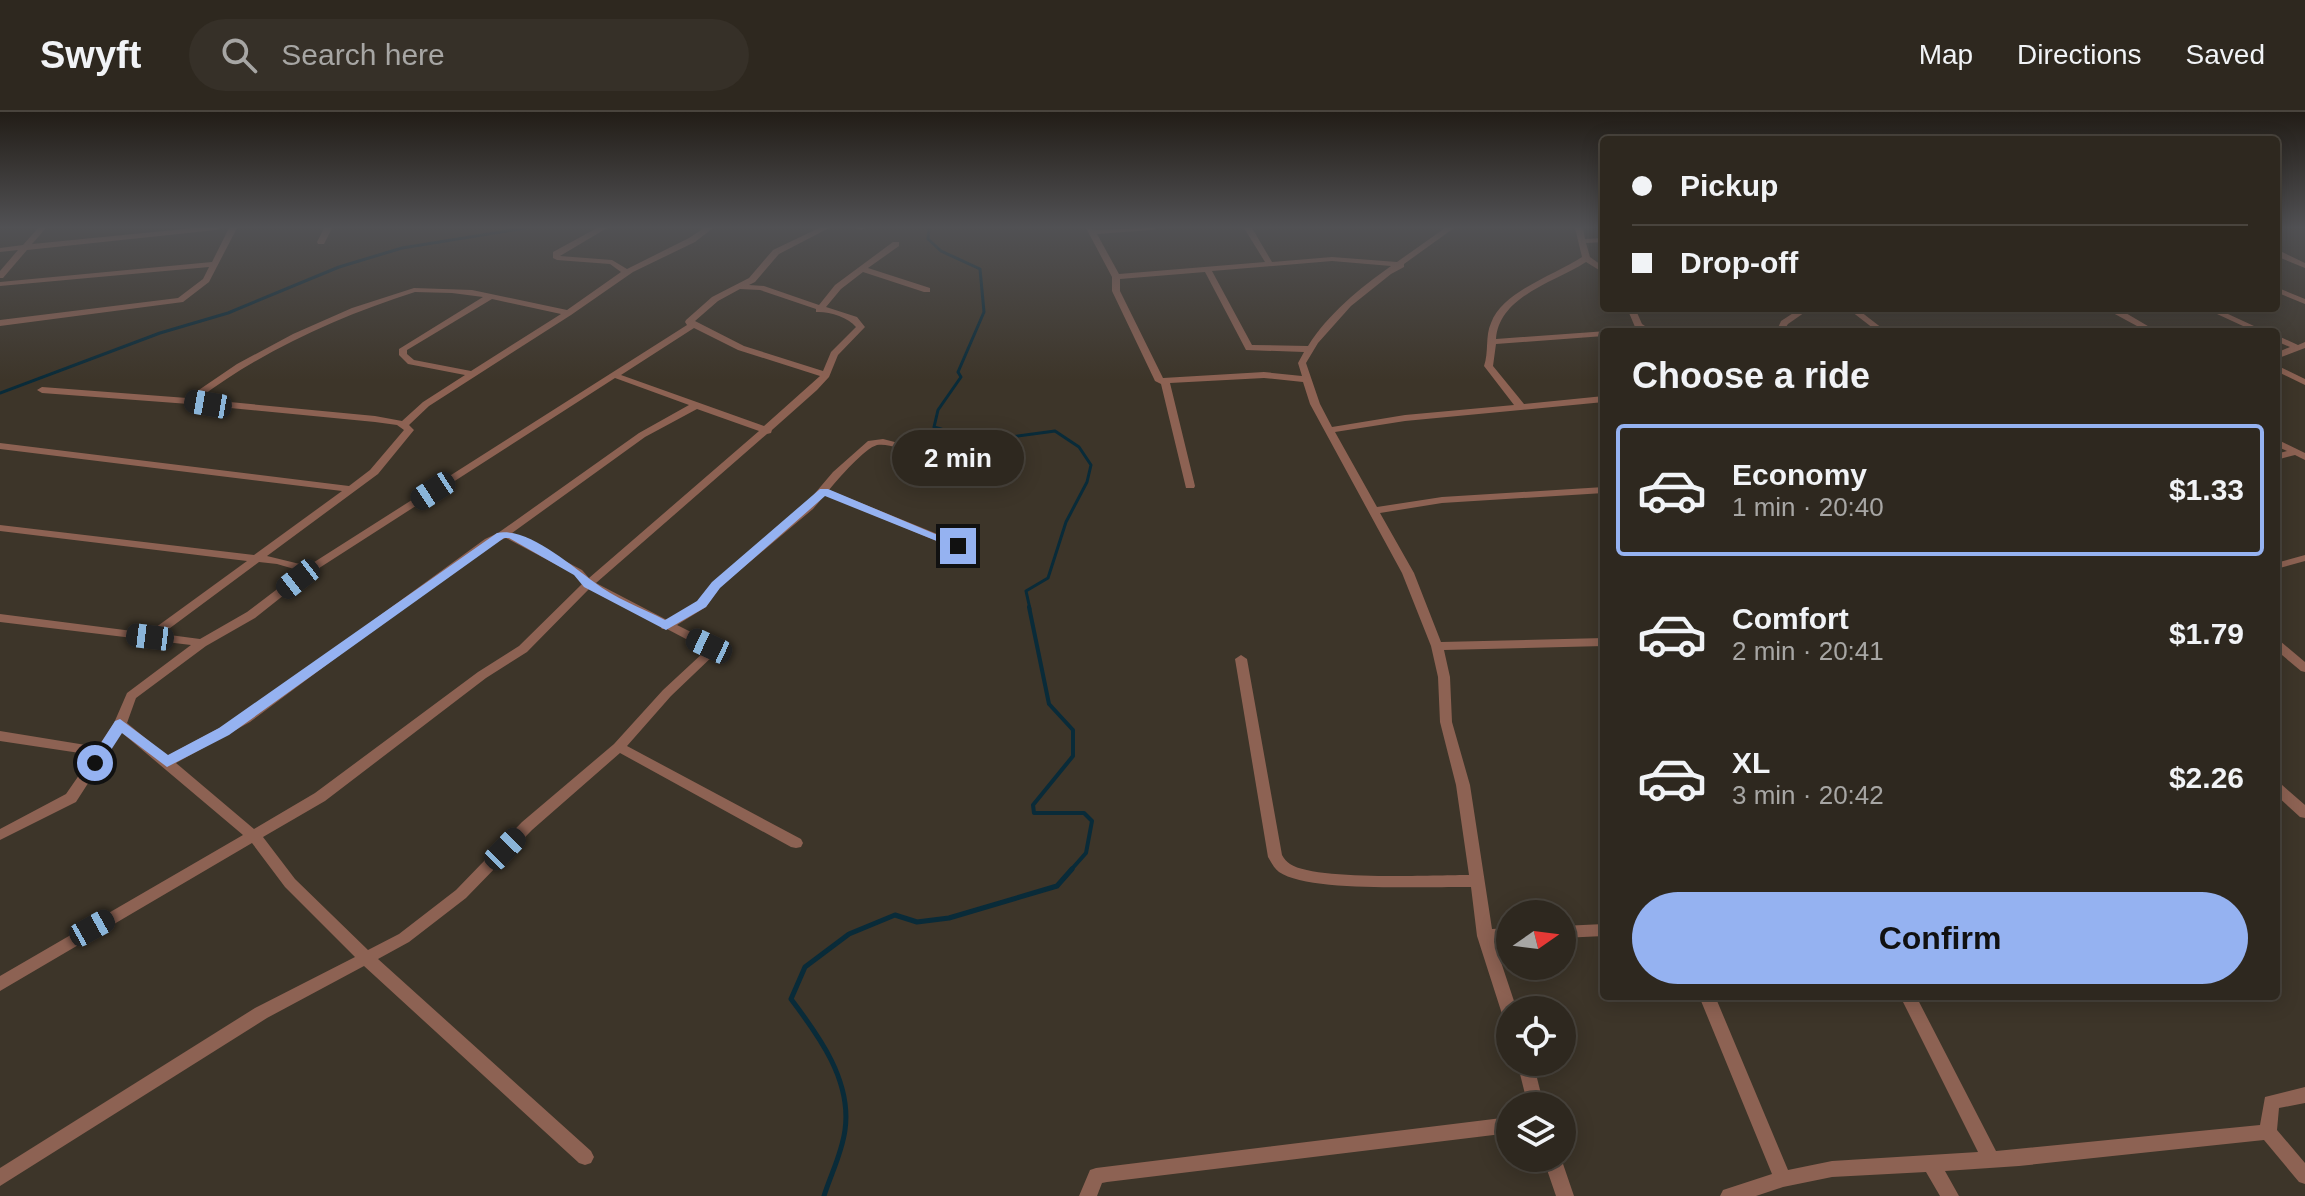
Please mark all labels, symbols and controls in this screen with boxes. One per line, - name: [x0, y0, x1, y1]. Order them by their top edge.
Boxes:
- search box: [189, 19, 749, 91]
- icon: search: [217, 33, 261, 77]
- text: Swyft: [40, 34, 141, 76]
- text: Search here: [281, 38, 445, 71]
- text: Map: [1919, 39, 1973, 70]
- text: Directions: [2017, 39, 2142, 70]
- text: Saved: [2186, 39, 2265, 70]
- text: Pickup: [1680, 169, 1778, 202]
- text: Drop-off: [1680, 246, 1798, 279]
- text: Choose a ride: [1632, 355, 1870, 396]
- car: [182, 388, 234, 420]
- callout: 2 min: [892, 430, 1024, 486]
- text: 2 min: [924, 443, 992, 473]
- icon: car: [1636, 454, 1708, 526]
- text: Economy: [1732, 458, 1867, 491]
- car: [406, 468, 460, 514]
- text: $1.33: [2169, 473, 2244, 506]
- text: 1 min · 20:40: [1732, 492, 1884, 522]
- route end: [940, 528, 976, 564]
- car: [272, 555, 324, 603]
- icon: car: [1636, 598, 1708, 670]
- text: Comfort: [1732, 602, 1849, 635]
- text: $1.79: [2169, 617, 2244, 650]
- car: [125, 622, 175, 652]
- car: [682, 625, 736, 667]
- text: 2 min · 20:41: [1732, 636, 1884, 666]
- icon: car: [1636, 742, 1708, 814]
- route start: [77, 745, 113, 781]
- text: XL: [1732, 746, 1770, 779]
- text: $2.26: [2169, 761, 2244, 794]
- text: 3 min · 20:42: [1732, 780, 1884, 810]
- car: [480, 823, 530, 875]
- button: Confirm: [1632, 892, 2248, 984]
- north arrow: [1496, 900, 1576, 980]
- map controls: [1496, 900, 1576, 1172]
- car: [65, 906, 119, 950]
- button: locate: [1496, 996, 1576, 1076]
- button: layers: [1496, 1092, 1576, 1172]

